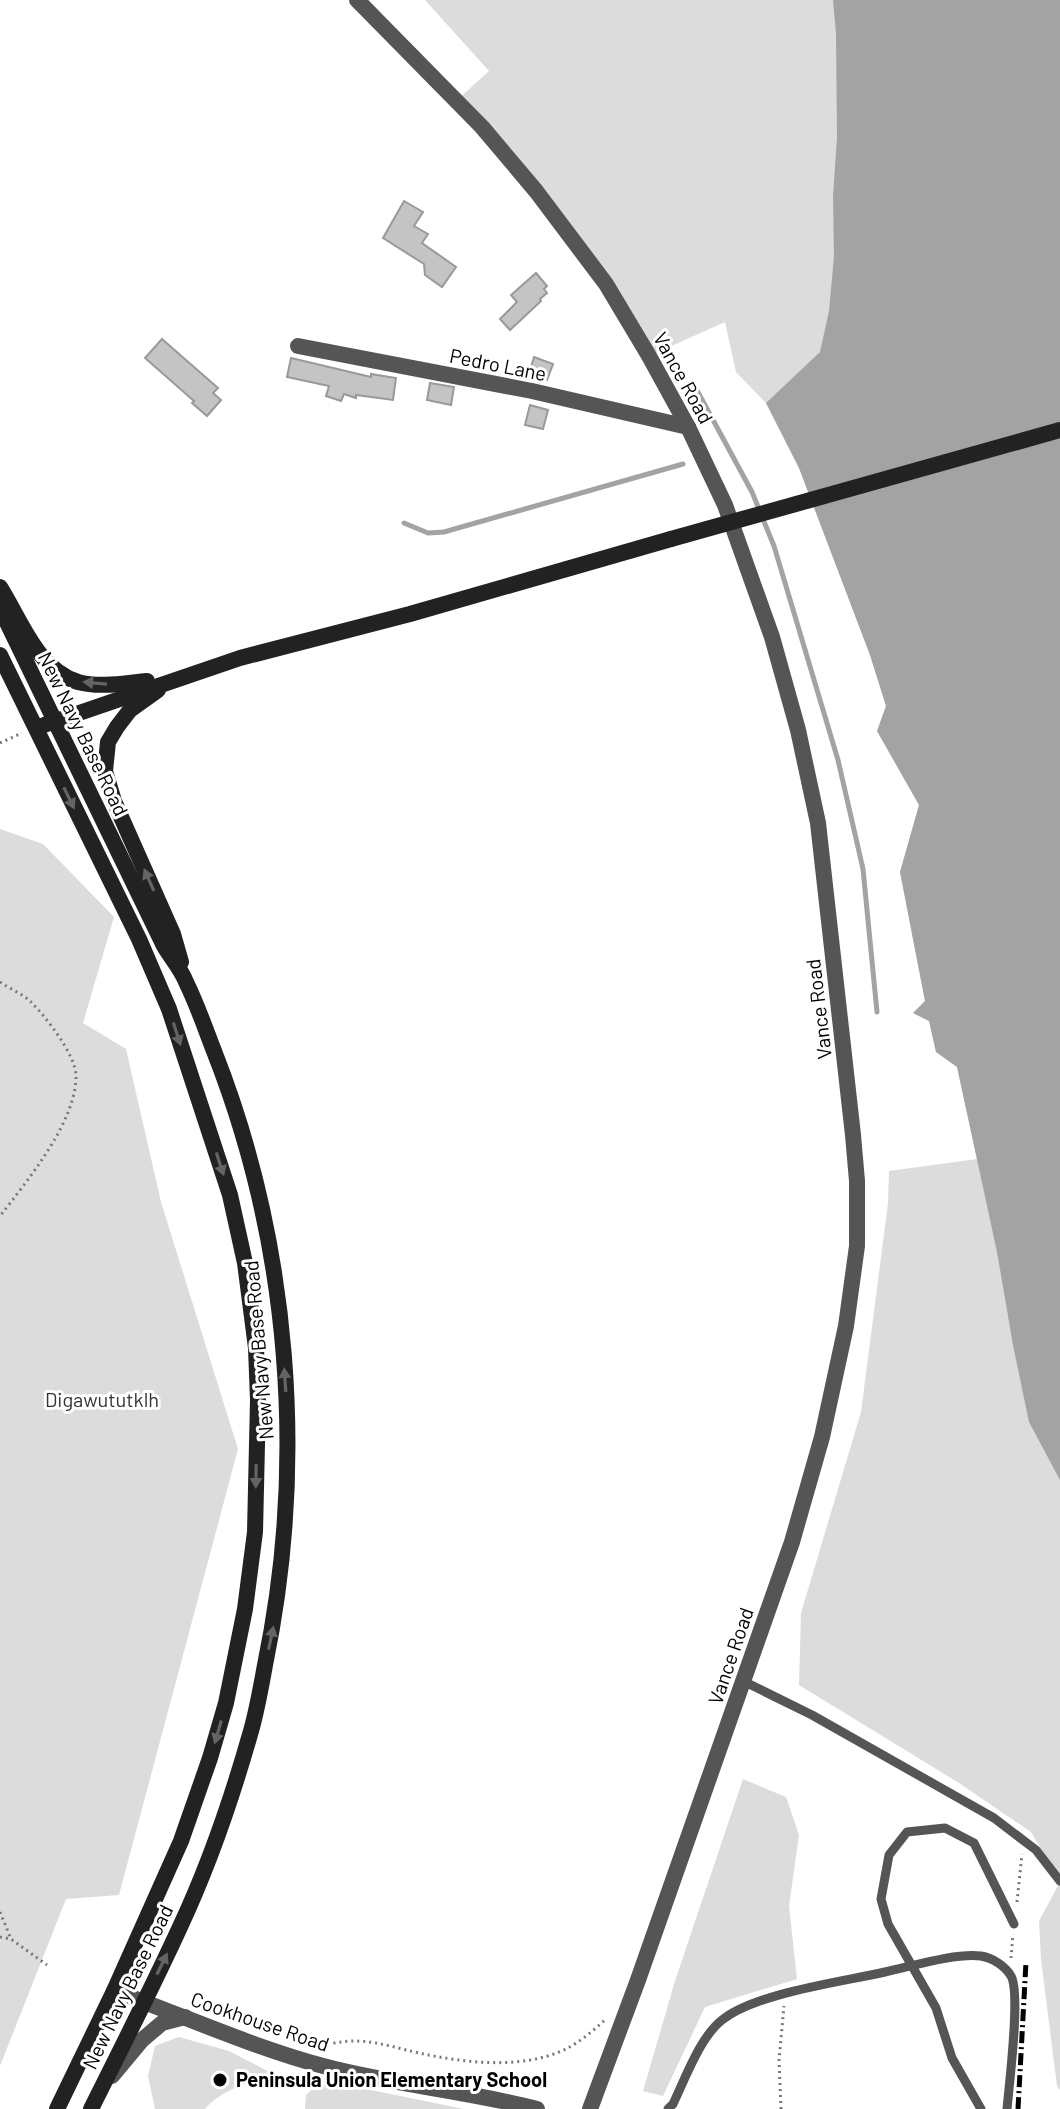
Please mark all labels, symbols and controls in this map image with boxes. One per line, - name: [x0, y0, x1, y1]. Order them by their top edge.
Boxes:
- street label: Vance Road: [649, 328, 719, 427]
- street label: Pedro Lane: [448, 343, 549, 385]
- street label: New Navy Base Road: [34, 647, 134, 820]
- one-way arrow: [82, 677, 107, 690]
- one-way arrow: [63, 786, 76, 809]
- one-way arrow: [142, 869, 156, 892]
- street label: Vance Road: [800, 958, 836, 1061]
- one-way arrow: [172, 1022, 184, 1046]
- one-way arrow: [215, 1152, 227, 1176]
- street label: New Navy Base Road: [238, 1259, 278, 1441]
- one-way arrow: [278, 1367, 291, 1392]
- park label: Digawututklh: [45, 1387, 159, 1411]
- one-way arrow: [250, 1464, 262, 1489]
- street label: Vance Road: [702, 1604, 758, 1707]
- one-way arrow: [265, 1626, 278, 1651]
- one-way arrow: [211, 1720, 223, 1745]
- street label: New Navy Base Road: [77, 1900, 177, 2073]
- one-way arrow: [155, 1952, 169, 1975]
- street label: Cookhouse Road: [188, 1986, 333, 2056]
- place label: Peninsula Union Elementary School: [236, 2067, 547, 2091]
- marker: Peninsula Union Elementary School: [211, 2071, 229, 2089]

